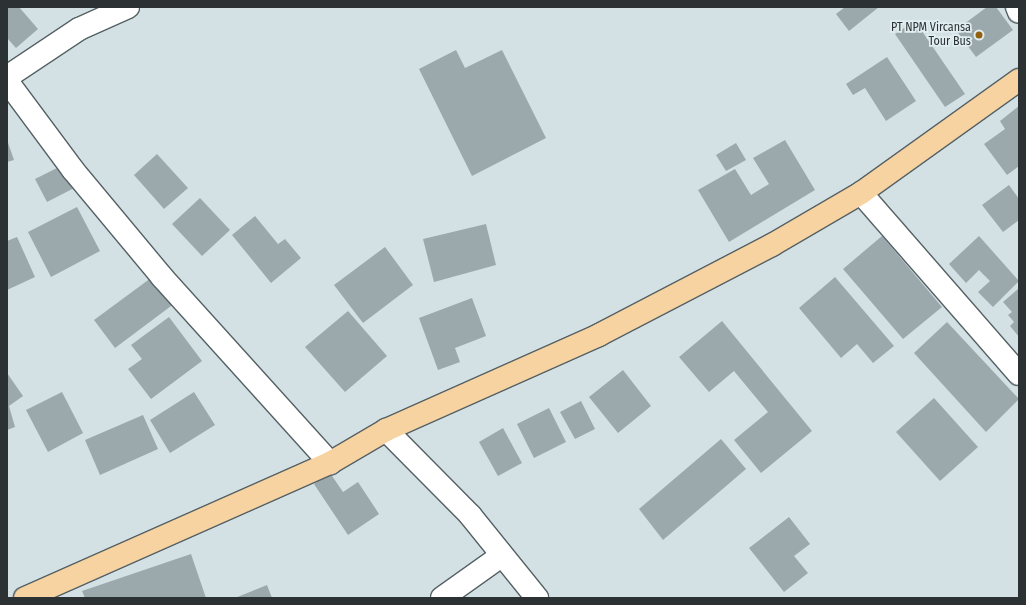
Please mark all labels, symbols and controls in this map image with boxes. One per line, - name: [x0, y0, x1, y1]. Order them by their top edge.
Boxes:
- place label: PT NPM Vircansa Tour Bus: [891, 21, 971, 49]
- marker: PT NPM Vircansa Tour Bus: [974, 30, 984, 40]

